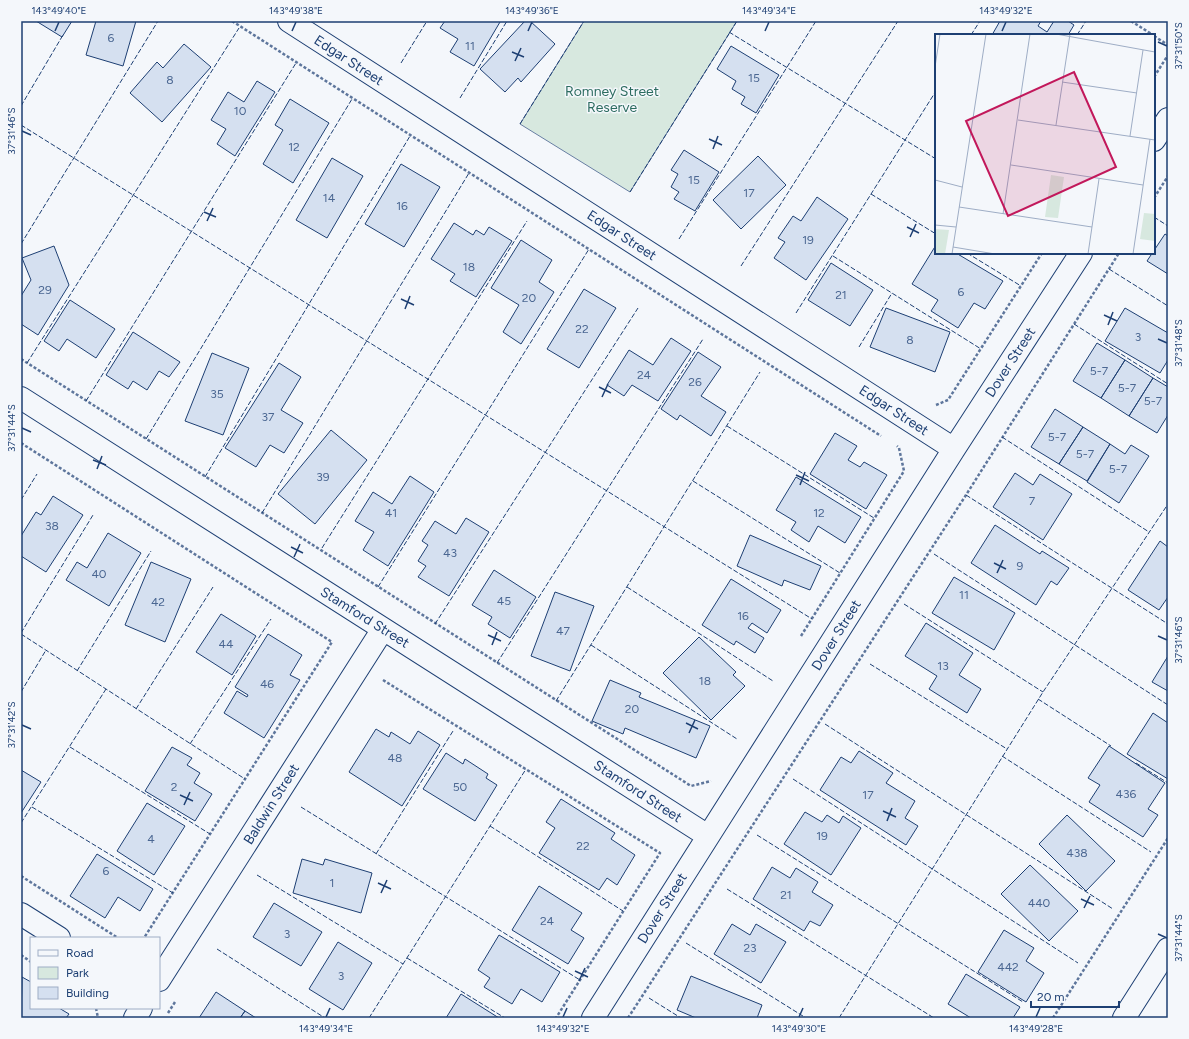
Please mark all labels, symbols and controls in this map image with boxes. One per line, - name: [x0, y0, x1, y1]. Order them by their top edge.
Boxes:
- text: 143°49'40"E: [31, 4, 87, 17]
- text: 143°49'38"E: [269, 4, 323, 17]
- text: 143°49'36"E: [505, 4, 559, 17]
- text: 143°49'34"E: [742, 4, 796, 17]
- text: 143°49'32"E: [979, 4, 1033, 17]
- text: 37°31'50"S: [1172, 22, 1185, 70]
- house number: 6: [108, 31, 115, 45]
- street label: Edgar Street: [311, 32, 387, 89]
- inset map: [935, 34, 1155, 254]
- house number: 11: [465, 39, 475, 53]
- house number: 15: [748, 71, 760, 85]
- house number: 8: [166, 73, 174, 87]
- park label: Romney Street Reserve: [565, 83, 659, 116]
- house number: 10: [234, 104, 247, 118]
- text: 37°31'46"S: [5, 107, 18, 155]
- house number: 12: [288, 140, 300, 154]
- house number: 15: [688, 173, 700, 187]
- house number: 17: [743, 186, 755, 200]
- house number: 14: [323, 191, 336, 205]
- house number: 16: [396, 199, 408, 213]
- street label: Edgar Street: [584, 207, 660, 264]
- house number: 19: [802, 233, 814, 247]
- house number: 18: [463, 260, 475, 274]
- house number: 29: [38, 283, 52, 297]
- house number: 6: [958, 285, 965, 299]
- house number: 21: [835, 288, 847, 302]
- house number: 20: [522, 291, 537, 305]
- text: 37°31'48"S: [1172, 319, 1185, 367]
- house number: 22: [575, 322, 589, 336]
- street label: Dover Street: [982, 324, 1039, 400]
- house number: 3: [1135, 330, 1141, 344]
- house number: 8: [906, 333, 914, 347]
- house number: 5-7: [1090, 364, 1109, 378]
- house number: 24: [637, 368, 652, 382]
- house number: 26: [688, 375, 702, 389]
- house number: 5-7: [1118, 381, 1137, 395]
- street label: Edgar Street: [856, 382, 932, 439]
- house number: 35: [210, 387, 224, 401]
- house number: 5-7: [1144, 394, 1163, 408]
- text: 37°31'44"S: [5, 404, 18, 452]
- house number: 37: [262, 410, 275, 424]
- house number: 5-7: [1048, 430, 1067, 444]
- house number: 5-7: [1076, 447, 1095, 461]
- house number: 5-7: [1109, 462, 1128, 476]
- house number: 39: [316, 470, 330, 484]
- house number: 7: [1029, 494, 1036, 508]
- house number: 41: [385, 506, 397, 520]
- house number: 12: [813, 506, 825, 520]
- house number: 38: [45, 519, 59, 533]
- house number: 43: [443, 546, 457, 560]
- house number: 9: [1017, 559, 1024, 573]
- house number: 40: [91, 567, 107, 581]
- street label: Stamford Street: [317, 583, 412, 652]
- house number: 11: [959, 588, 969, 602]
- house number: 45: [497, 594, 511, 608]
- house number: 42: [151, 595, 165, 609]
- street label: Dover Street: [808, 597, 865, 674]
- house number: 16: [737, 609, 749, 623]
- text: 37°31'46"S: [1172, 616, 1185, 664]
- house number: 47: [556, 624, 570, 638]
- house number: 44: [219, 637, 234, 651]
- house number: 13: [937, 659, 949, 673]
- house number: 18: [699, 674, 711, 688]
- house number: 46: [260, 677, 274, 691]
- text: 37°31'42"S: [5, 701, 18, 749]
- house number: 20: [625, 702, 640, 716]
- house number: 48: [388, 751, 402, 765]
- street label: Stamford Street: [590, 757, 685, 826]
- street label: Baldwin Street: [240, 761, 303, 848]
- house number: 2: [171, 780, 177, 794]
- house number: 50: [453, 780, 468, 794]
- house number: 436: [1116, 787, 1137, 801]
- house number: 17: [862, 788, 874, 802]
- house number: 19: [816, 829, 828, 843]
- house number: 4: [147, 832, 155, 846]
- house number: 22: [576, 839, 590, 853]
- house number: 438: [1066, 846, 1088, 860]
- house number: 6: [103, 864, 110, 878]
- street label: Dover Street: [634, 870, 691, 947]
- house number: 1: [330, 876, 334, 890]
- house number: 21: [780, 888, 792, 902]
- house number: 440: [1028, 896, 1051, 910]
- house number: 24: [540, 914, 555, 928]
- text: 37°31'44"S: [1172, 914, 1185, 962]
- house number: 3: [284, 927, 290, 941]
- legend: [30, 937, 160, 1009]
- house number: 23: [743, 941, 757, 955]
- text: Road: [66, 946, 94, 960]
- house number: 442: [997, 960, 1019, 974]
- text: Park: [66, 966, 89, 980]
- house number: 3: [338, 969, 344, 983]
- scale bar: [1031, 983, 1119, 1009]
- text: Building: [66, 986, 109, 1000]
- text: 20 m: [1037, 990, 1065, 1004]
- text: 143°49'34"E: [299, 1022, 353, 1035]
- text: 143°49'32"E: [536, 1022, 590, 1035]
- text: 143°49'30"E: [772, 1022, 826, 1035]
- text: 143°49'28"E: [1009, 1022, 1063, 1035]

